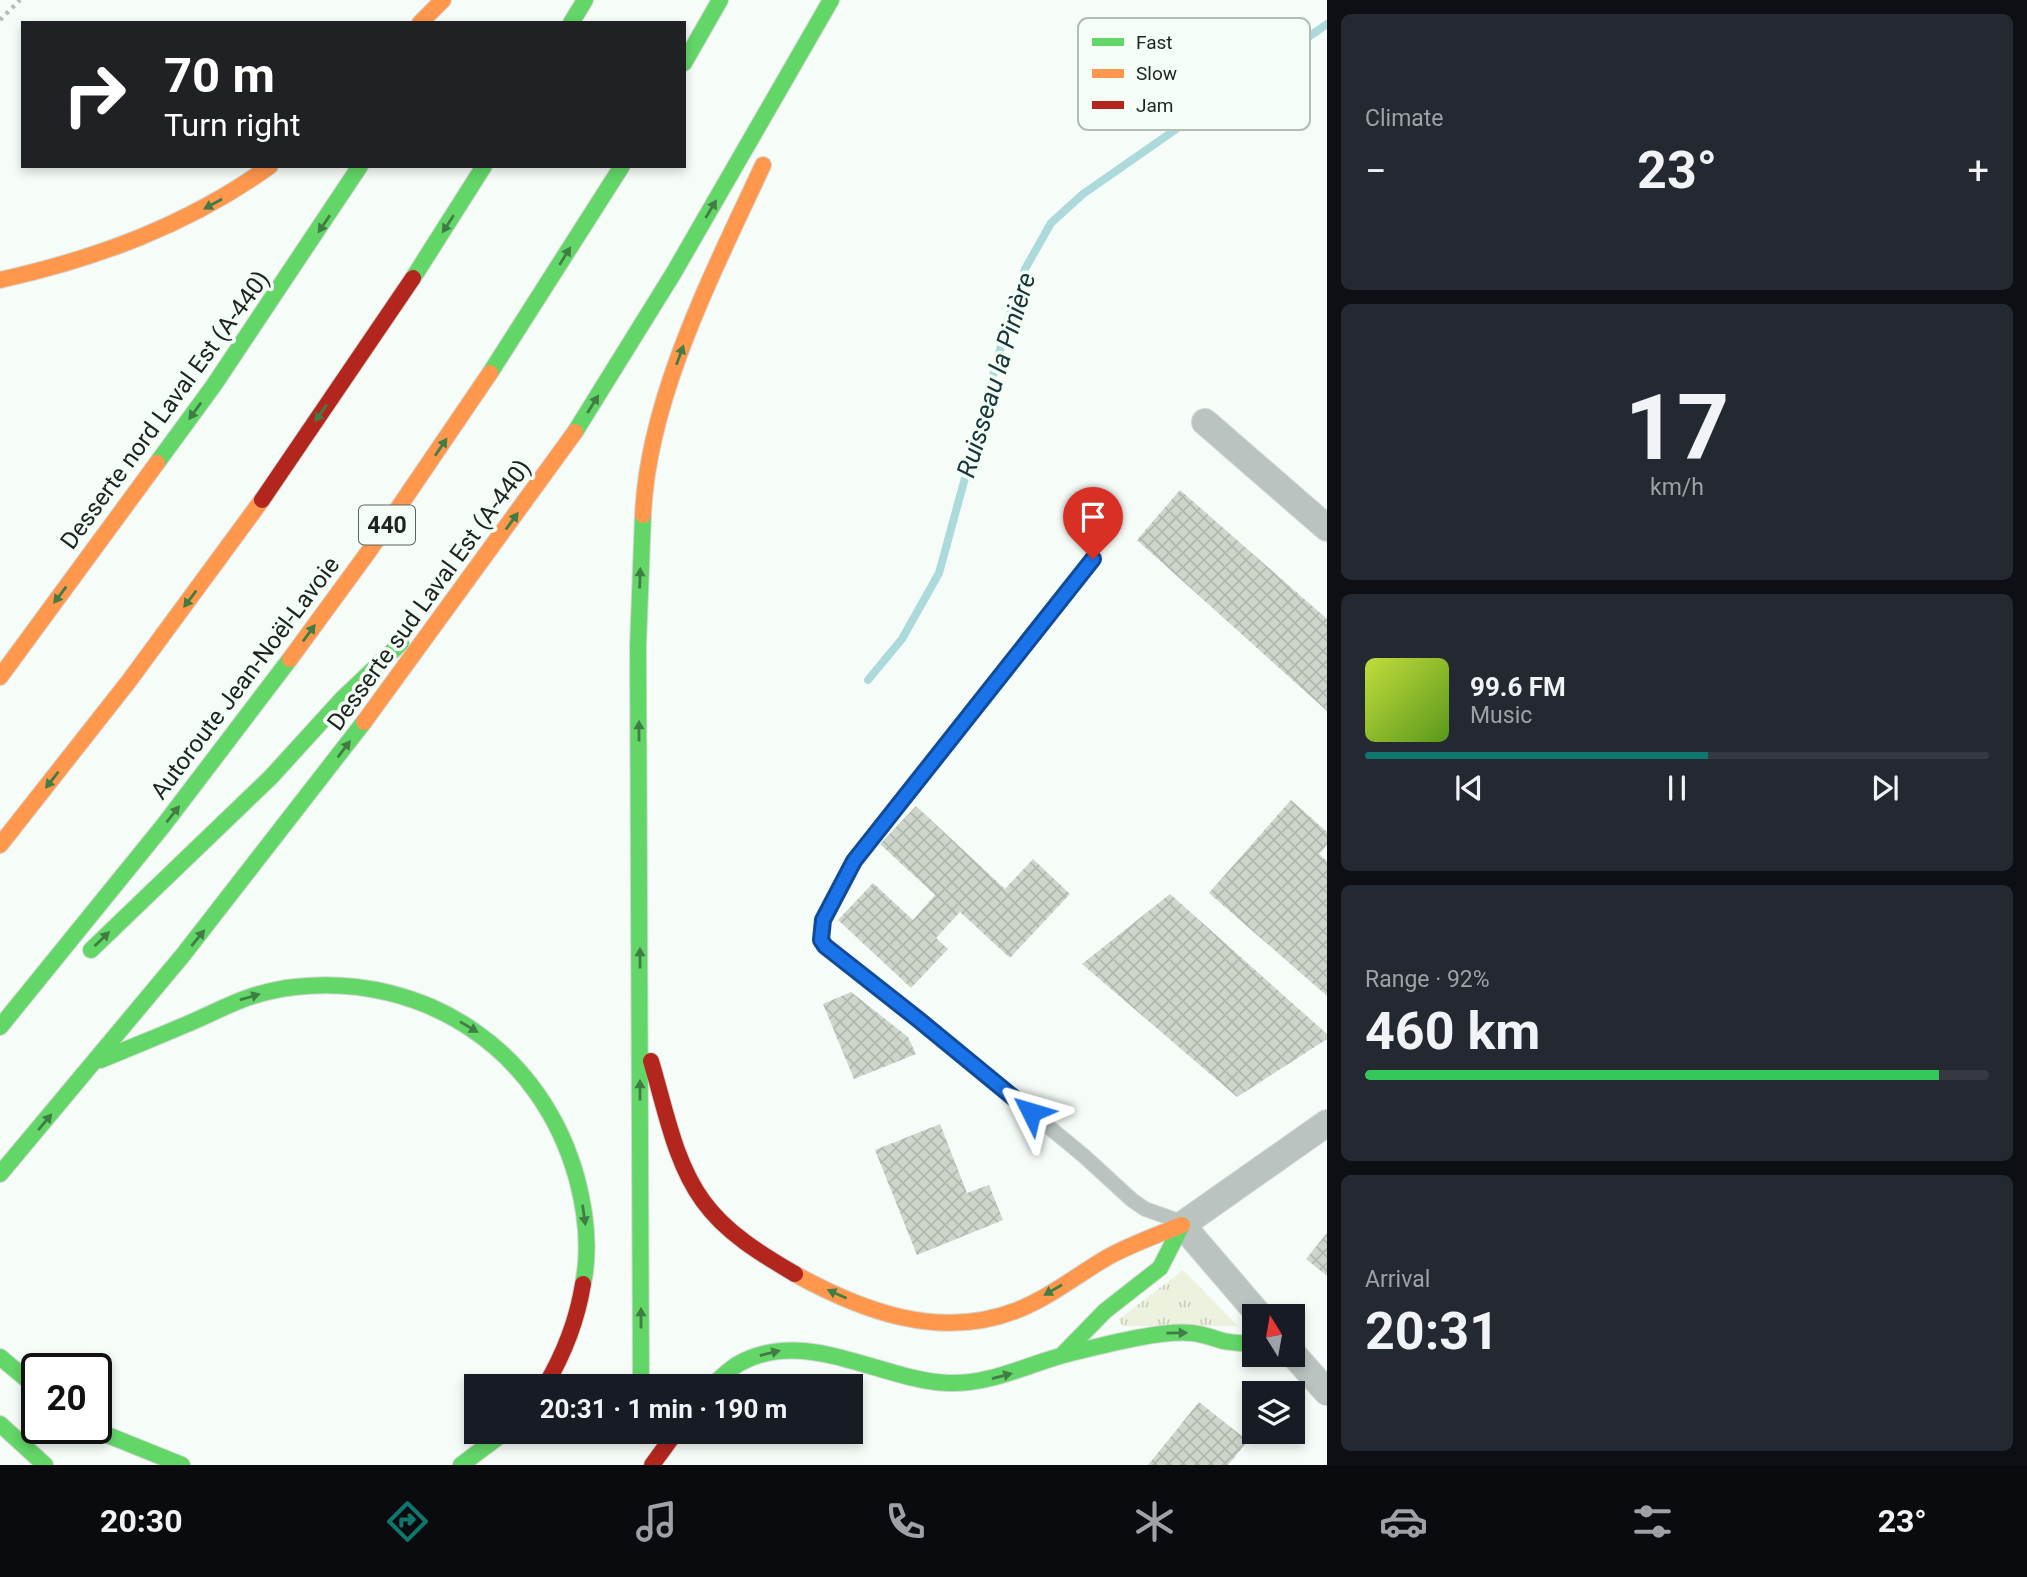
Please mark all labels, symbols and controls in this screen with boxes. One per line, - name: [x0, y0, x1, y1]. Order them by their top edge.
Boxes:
- legend: [1078, 18, 1310, 130]
- text: Fast: [1136, 31, 1173, 54]
- text: 70 m: [164, 47, 275, 104]
- icon: right: [49, 49, 140, 140]
- text: Slow: [1136, 62, 1177, 85]
- text: Jam: [1136, 94, 1173, 117]
- text: Climate: [1365, 105, 1444, 132]
- text: Turn right: [164, 106, 300, 144]
- text: 23°: [1637, 140, 1717, 201]
- text: −: [1365, 149, 1387, 193]
- text: +: [1967, 149, 1989, 193]
- one-way arrow: [203, 198, 223, 209]
- one-way arrow: [705, 200, 718, 219]
- one-way arrow: [317, 214, 330, 233]
- one-way arrow: [441, 215, 455, 233]
- one-way arrow: [559, 247, 572, 266]
- street label: Desserte nord Laval Est (A-440): [55, 266, 275, 554]
- water label: Ruisseau la Pinière: [951, 269, 1041, 481]
- one-way arrow: [675, 345, 686, 366]
- text: 17: [1625, 375, 1729, 481]
- one-way arrow: [586, 394, 599, 413]
- one-way arrow: [188, 402, 202, 420]
- one-way arrow: [314, 404, 328, 422]
- one-way arrow: [434, 437, 447, 457]
- street label: Desserte sud Laval Est (A-440): [321, 454, 537, 736]
- text: km/h: [1650, 474, 1704, 501]
- pin: [1063, 487, 1123, 559]
- icon: arrive: [1074, 498, 1112, 536]
- road number: 440: [359, 505, 415, 544]
- one-way arrow: [505, 512, 519, 530]
- street label: Autoroute Jean-Noël-Lavoie: [145, 551, 345, 805]
- one-way arrow: [634, 566, 646, 588]
- one-way arrow: [54, 586, 68, 604]
- one-way arrow: [182, 589, 197, 607]
- one-way arrow: [302, 623, 316, 642]
- text: 99.6 FM: [1470, 672, 1566, 702]
- text: Music: [1470, 702, 1532, 729]
- one-way arrow: [633, 720, 645, 742]
- one-way arrow: [337, 740, 351, 758]
- icon: previous: [1450, 769, 1488, 807]
- icon: pause: [1658, 769, 1696, 807]
- icon: next: [1866, 769, 1904, 807]
- one-way arrow: [44, 770, 59, 788]
- one-way arrow: [165, 806, 180, 824]
- one-way arrow: [190, 930, 205, 948]
- one-way arrow: [93, 931, 110, 947]
- one-way arrow: [634, 947, 646, 969]
- text: Range · 92%: [1365, 966, 1490, 993]
- one-way arrow: [240, 991, 261, 1001]
- text: 460 km: [1365, 1001, 1540, 1062]
- one-way arrow: [459, 1021, 478, 1033]
- position arrow: [994, 1075, 1068, 1149]
- one-way arrow: [634, 1079, 646, 1101]
- one-way arrow: [37, 1114, 52, 1131]
- one-way arrow: [579, 1204, 590, 1226]
- text: Arrival: [1365, 1266, 1430, 1293]
- one-way arrow: [1044, 1284, 1063, 1296]
- one-way arrow: [827, 1288, 848, 1299]
- text: 20:31: [1365, 1301, 1499, 1362]
- north arrow: [1242, 1304, 1306, 1367]
- map controls: [1242, 1304, 1305, 1444]
- one-way arrow: [635, 1307, 647, 1329]
- one-way arrow: [1166, 1328, 1188, 1339]
- one-way arrow: [759, 1347, 781, 1358]
- speed limit sign: 20: [21, 1353, 112, 1444]
- one-way arrow: [991, 1370, 1013, 1381]
- button: layers: [1242, 1381, 1305, 1444]
- text: 20:31 · 1 min · 190 m: [540, 1394, 787, 1424]
- icon: directions: [383, 1497, 432, 1546]
- icon: music: [632, 1497, 681, 1546]
- icon: phone: [881, 1497, 930, 1546]
- icon: climate: [1130, 1497, 1179, 1546]
- icon: car: [1379, 1497, 1428, 1546]
- icon: filters: [1628, 1497, 1677, 1546]
- text: 20:30: [100, 1502, 183, 1540]
- text: 23°: [1878, 1502, 1927, 1540]

